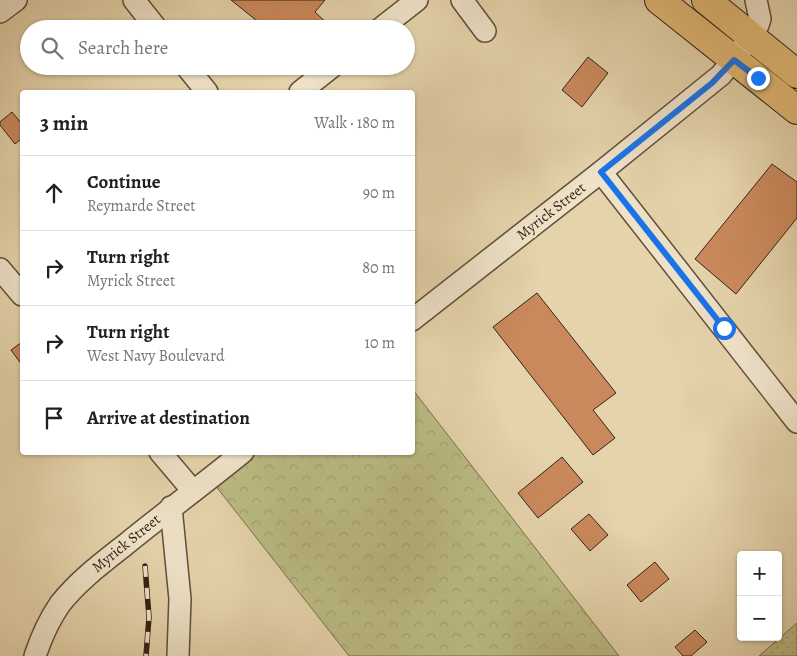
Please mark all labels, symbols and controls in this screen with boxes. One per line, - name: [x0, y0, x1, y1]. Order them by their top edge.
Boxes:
- search box: [20, 20, 415, 75]
- icon: search: [38, 34, 66, 62]
- text: Search here: [78, 35, 168, 61]
- route end: [747, 67, 770, 90]
- text: 3 min: [40, 109, 88, 137]
- text: Walk · 180 m: [314, 112, 395, 134]
- text: Continue: [87, 169, 161, 195]
- street label: Myrick Street: [512, 178, 590, 244]
- icon: ahead: [40, 179, 68, 207]
- text: 90 m: [363, 182, 395, 204]
- text: Reymarde Street: [87, 195, 196, 217]
- text: Turn right: [87, 244, 169, 270]
- icon: right: [40, 254, 68, 282]
- text: 80 m: [362, 257, 395, 279]
- text: Myrick Street: [87, 270, 175, 292]
- route start: [713, 317, 736, 340]
- text: Turn right: [87, 319, 169, 345]
- icon: right: [40, 329, 68, 357]
- text: 10 m: [365, 332, 395, 354]
- text: West Navy Boulevard: [87, 345, 225, 367]
- icon: arrive: [40, 404, 68, 432]
- text: Arrive at destination: [87, 405, 250, 431]
- street label: Myrick Street: [88, 509, 164, 577]
- map controls: [737, 551, 782, 641]
- button: +: [737, 551, 782, 596]
- button: −: [737, 596, 782, 641]

